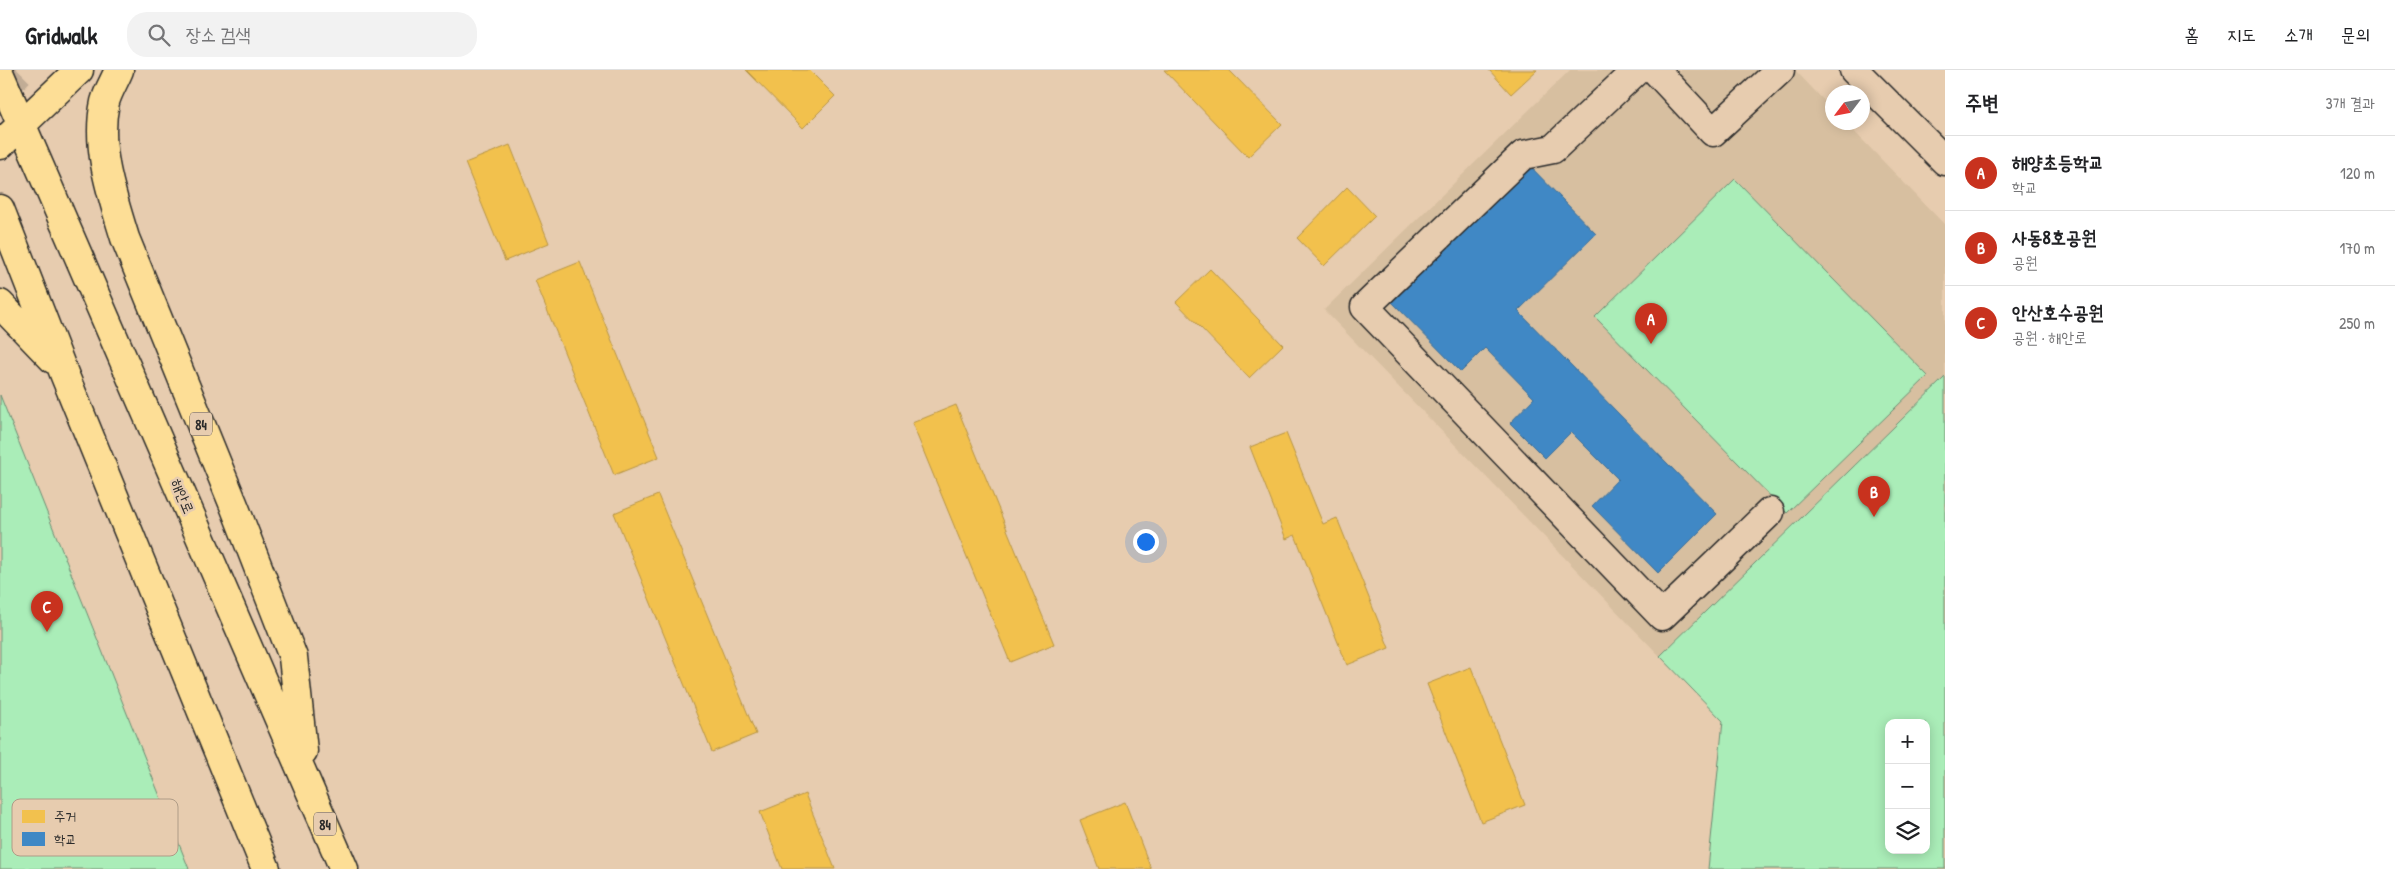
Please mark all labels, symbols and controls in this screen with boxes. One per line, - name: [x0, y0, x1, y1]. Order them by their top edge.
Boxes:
- search box: [127, 12, 477, 57]
- text: Gridwalk: [25, 19, 97, 51]
- icon: search: [145, 21, 173, 49]
- text: 장소 검색: [185, 21, 251, 47]
- text: 홈: [2185, 22, 2199, 47]
- text: 지도: [2227, 22, 2256, 47]
- text: 소개: [2284, 22, 2313, 47]
- text: 문의: [2341, 22, 2370, 47]
- north arrow: [1825, 85, 1870, 130]
- text: 주변: [1965, 88, 1999, 117]
- text: 3개 결과: [2326, 92, 2375, 114]
- text: 해양초등학교: [2012, 149, 2104, 175]
- text: A: [1977, 162, 1985, 184]
- text: 120 m: [2340, 162, 2375, 184]
- text: 학교: [2012, 176, 2038, 198]
- text: 사동8호공원: [2012, 224, 2097, 250]
- text: B: [1977, 237, 1985, 259]
- text: 170 m: [2340, 237, 2375, 259]
- text: 공원: [2012, 251, 2038, 273]
- text: 안산호수공원: [2012, 299, 2104, 325]
- pin: A: [1635, 303, 1667, 344]
- text: C: [1977, 312, 1985, 334]
- text: 250 m: [2339, 312, 2375, 334]
- text: 공원 · 해안로: [2012, 326, 2087, 348]
- road number: 84: [190, 412, 212, 436]
- street label: 해안로: [166, 475, 200, 517]
- pin: B: [1858, 476, 1890, 517]
- your location: [1133, 529, 1159, 555]
- pin: C: [31, 591, 63, 632]
- map controls: [1885, 719, 1930, 854]
- button: +: [1885, 719, 1930, 764]
- button: −: [1885, 764, 1930, 809]
- legend: [12, 799, 178, 856]
- text: 주거: [54, 806, 77, 825]
- button: layers: [1885, 809, 1930, 854]
- road number: 84: [314, 812, 336, 836]
- text: 학교: [54, 829, 77, 848]

